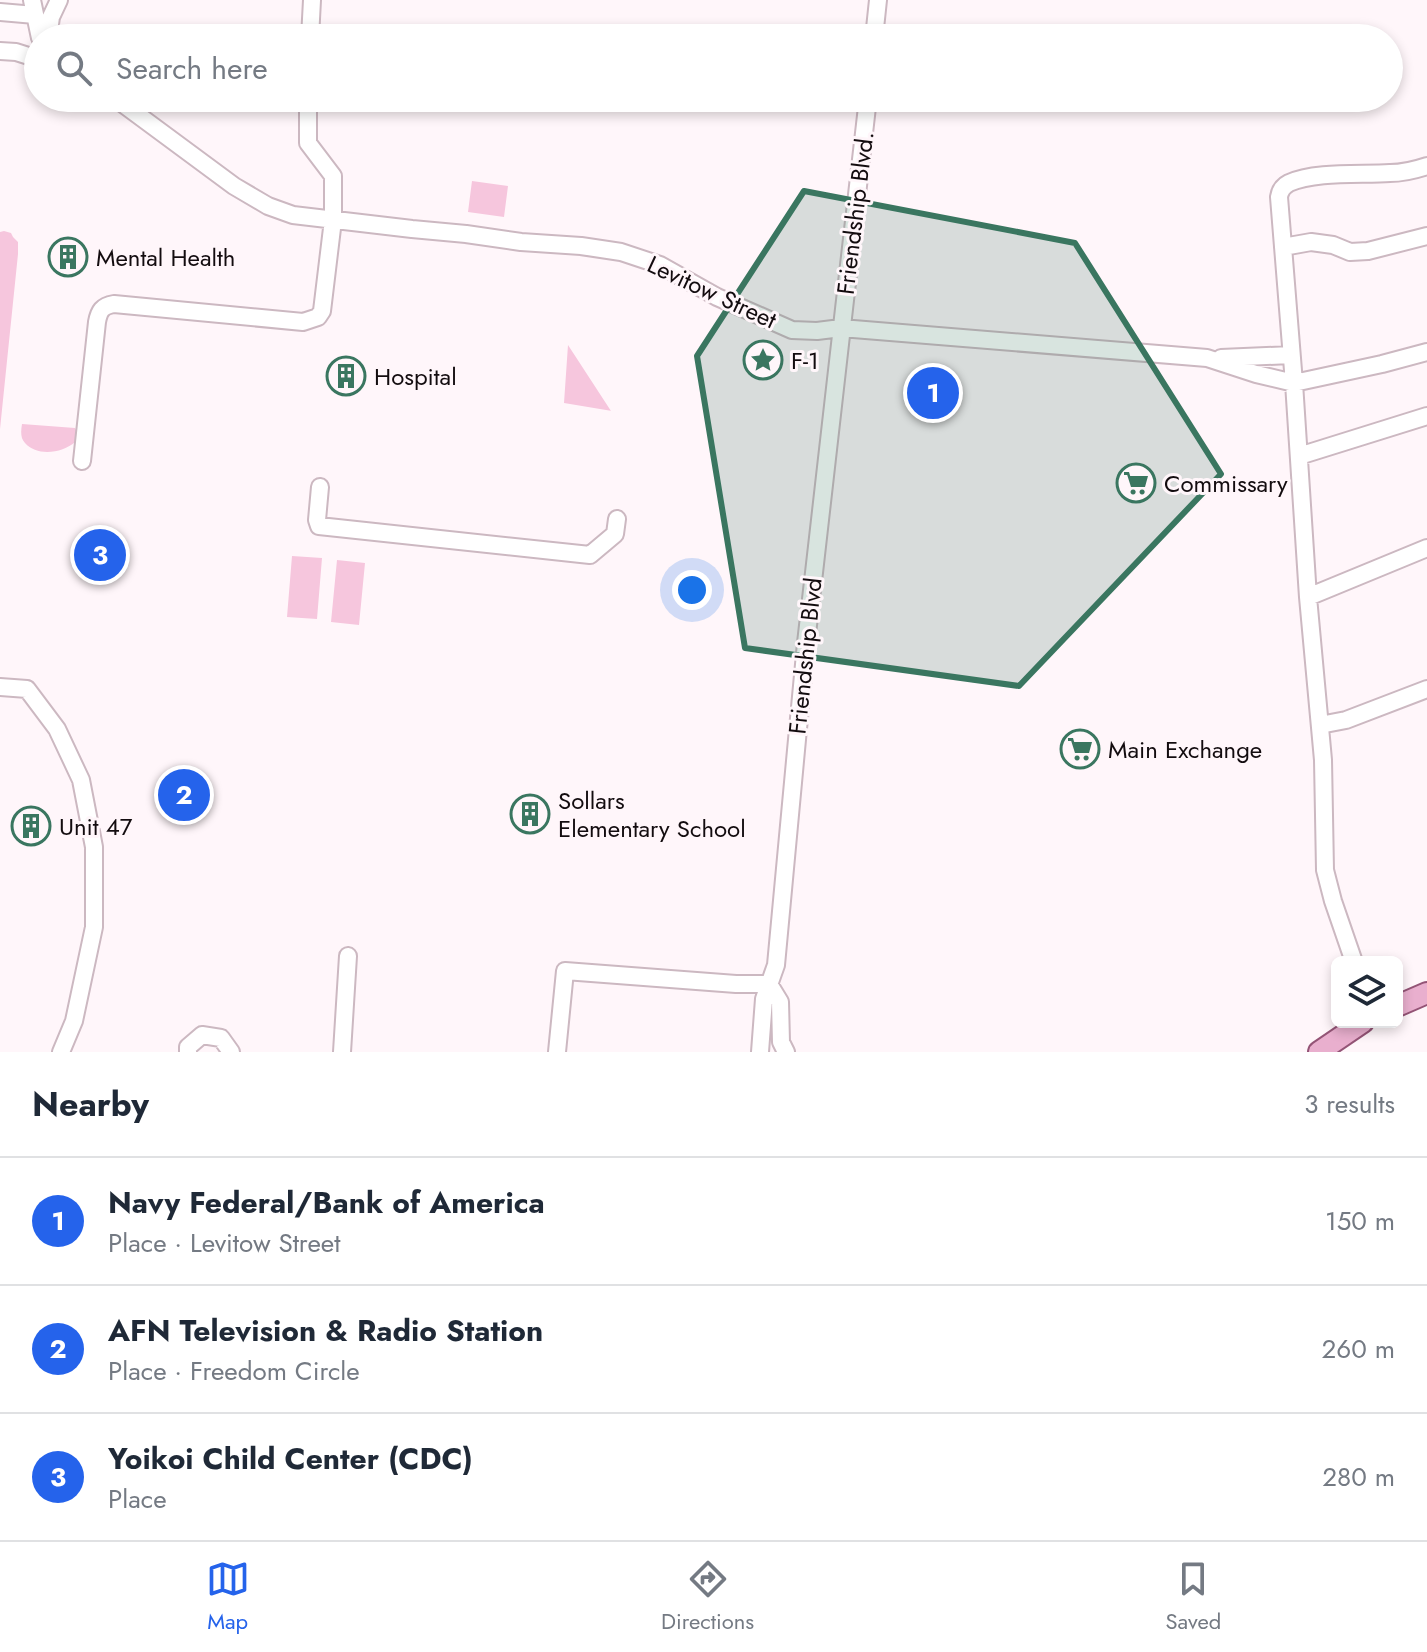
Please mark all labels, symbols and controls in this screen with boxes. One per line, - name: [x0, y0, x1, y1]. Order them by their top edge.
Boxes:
- search box: [24, 24, 1403, 112]
- icon: search: [52, 46, 96, 90]
- text: Search here: [116, 47, 268, 90]
- street label: Friendship Blvd.: [828, 129, 882, 297]
- building icon: Mental Health: [47, 236, 89, 278]
- place label: Mental Health: [96, 240, 235, 275]
- street label: Levitow Street: [642, 247, 783, 337]
- place icon: F-1: [742, 339, 784, 381]
- place label: F-1: [791, 343, 819, 378]
- building icon: Hospital: [325, 355, 367, 397]
- place label: Hospital: [374, 359, 457, 394]
- pin: 1: [907, 363, 959, 423]
- supermarket icon: Commissary: [1115, 462, 1157, 504]
- place label: Commissary: [1164, 466, 1288, 501]
- pin: 3: [74, 525, 126, 585]
- your location: [672, 570, 712, 610]
- street label: Friendship Blvd: [779, 576, 831, 736]
- supermarket icon: Main Exchange: [1059, 728, 1101, 770]
- place label: Main Exchange: [1108, 732, 1262, 767]
- pin: 2: [158, 765, 210, 825]
- place label: Sollars Elementary School: [558, 783, 746, 846]
- building icon: Sollars Elementary School: [509, 793, 551, 835]
- building icon: Unit 47: [10, 805, 52, 847]
- place label: Unit 47: [59, 809, 133, 844]
- map controls: [1331, 956, 1403, 1028]
- button: layers: [1331, 956, 1403, 1028]
- text: Nearby: [32, 1080, 149, 1129]
- text: 3 results: [1304, 1085, 1395, 1123]
- text: Navy Federal/Bank of America: [108, 1181, 545, 1224]
- text: 1: [51, 1202, 65, 1240]
- text: 150 m: [1325, 1202, 1395, 1240]
- text: Place · Levitow Street: [108, 1224, 340, 1262]
- text: AFN Television & Radio Station: [108, 1309, 543, 1352]
- text: 2: [49, 1330, 67, 1368]
- text: 260 m: [1322, 1330, 1395, 1368]
- text: Place · Freedom Circle: [108, 1352, 360, 1390]
- text: Yoikoi Child Center (CDC): [108, 1437, 473, 1480]
- text: 3: [50, 1458, 66, 1496]
- text: 280 m: [1322, 1458, 1395, 1496]
- text: Place: [108, 1480, 167, 1518]
- tab: Map: [206, 1557, 250, 1637]
- tab: Directions: [661, 1557, 754, 1637]
- tab: Saved: [1166, 1557, 1221, 1637]

